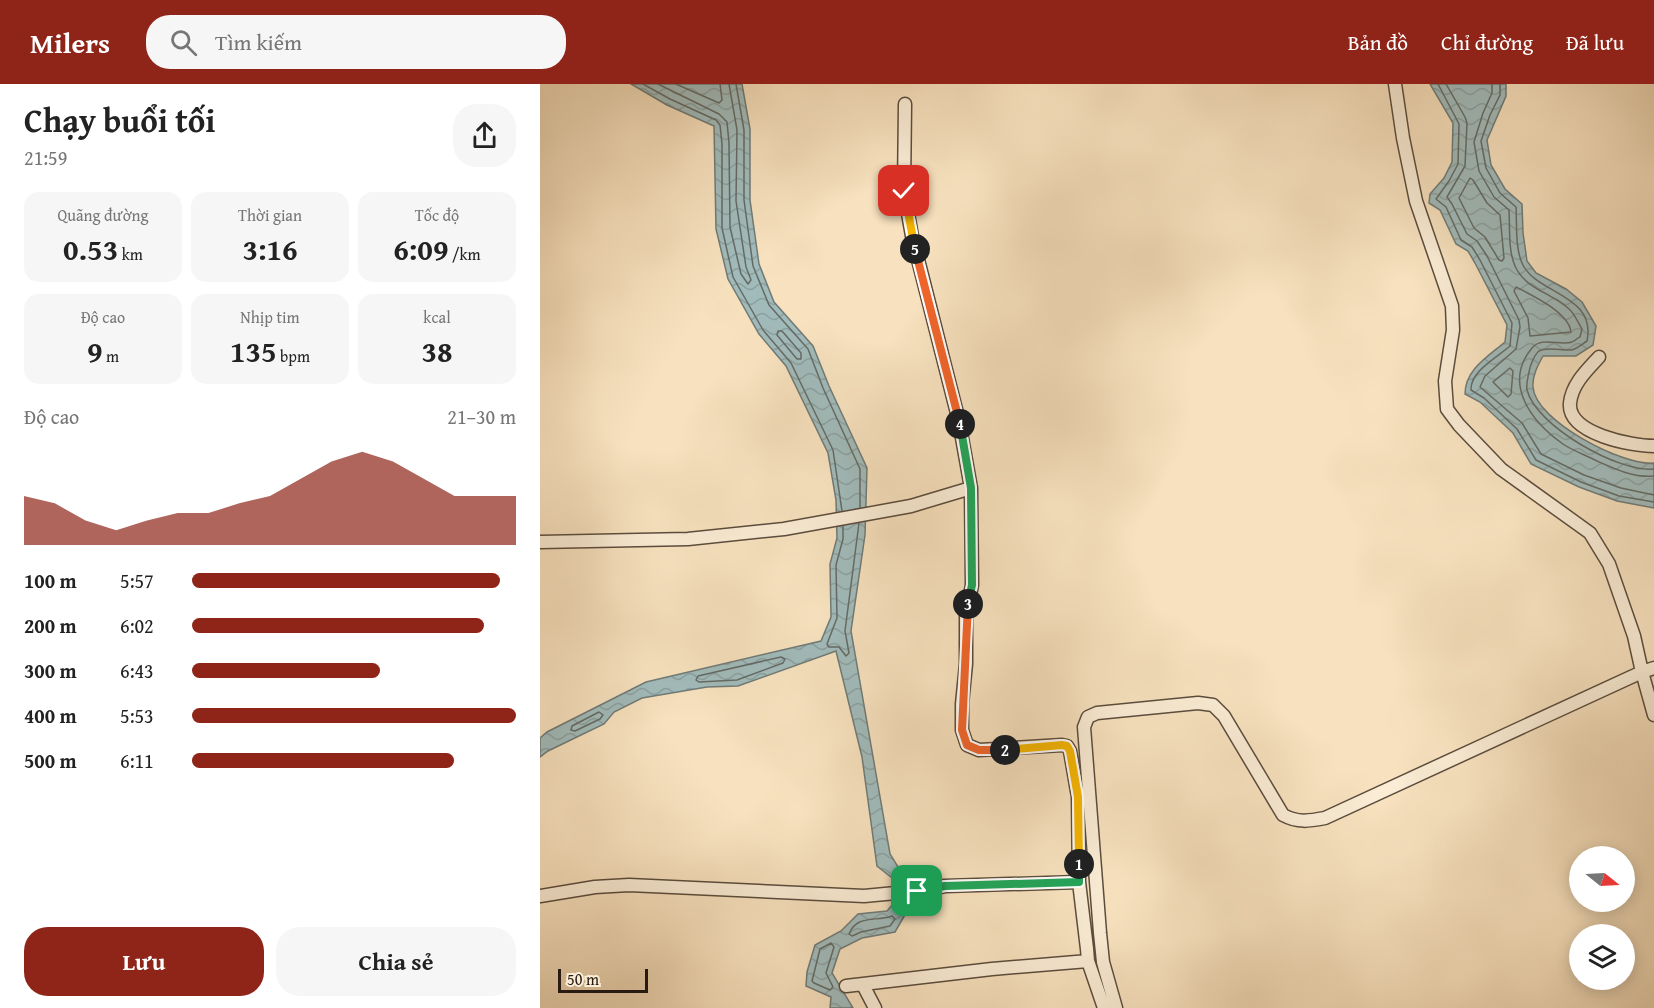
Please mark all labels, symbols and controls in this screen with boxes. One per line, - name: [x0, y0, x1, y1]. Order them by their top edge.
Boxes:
- search box: [146, 15, 566, 69]
- text: Milers: [30, 22, 110, 63]
- icon: search: [167, 26, 200, 59]
- text: Tìm kiếm: [215, 26, 302, 58]
- text: Bản đồ: [1348, 27, 1408, 58]
- text: Chỉ đường: [1441, 27, 1533, 58]
- text: Đã lưu: [1566, 27, 1624, 58]
- text: Chạy buổi tối: [24, 96, 216, 144]
- button: share: [453, 104, 516, 167]
- text: 21:59: [24, 143, 67, 172]
- pin: [878, 165, 929, 216]
- icon: check: [887, 174, 920, 207]
- text: Quãng đường: [58, 203, 148, 227]
- text: Thời gian: [238, 203, 302, 227]
- text: Tốc độ: [415, 203, 459, 227]
- text: 0.53: [63, 227, 118, 271]
- text: 3:16: [242, 227, 298, 271]
- text: 6:09: [393, 227, 448, 271]
- pin: 5: [900, 234, 930, 264]
- text: 5: [911, 237, 919, 261]
- text: km: [118, 242, 143, 266]
- text: /km: [448, 242, 481, 266]
- text: Độ cao: [81, 305, 125, 329]
- text: Nhịp tim: [240, 305, 300, 329]
- text: kcal: [423, 305, 451, 329]
- text: 9: [87, 329, 102, 373]
- text: 135: [230, 329, 277, 373]
- text: 38: [421, 329, 453, 373]
- text: m: [102, 344, 119, 368]
- text: bpm: [277, 344, 310, 368]
- text: Độ cao: [24, 402, 79, 431]
- text: 21–30 m: [447, 402, 516, 431]
- pin: 4: [945, 409, 975, 439]
- text: 4: [956, 412, 964, 436]
- text: 100 m: [24, 566, 77, 595]
- text: 5:57: [120, 566, 154, 595]
- pin: 3: [953, 589, 983, 619]
- text: 3: [964, 592, 972, 616]
- text: 200 m: [24, 611, 77, 640]
- text: 6:02: [120, 611, 154, 640]
- text: 300 m: [24, 656, 77, 685]
- text: 6:43: [120, 656, 154, 685]
- text: 400 m: [24, 701, 77, 730]
- text: 5:53: [120, 701, 154, 730]
- pin: 2: [990, 735, 1020, 765]
- text: 2: [1001, 738, 1009, 762]
- text: 500 m: [24, 746, 77, 775]
- text: 6:11: [120, 746, 154, 775]
- north arrow: [1569, 846, 1635, 912]
- map controls: [1569, 846, 1635, 990]
- pin: 1: [1064, 849, 1094, 879]
- text: 1: [1075, 852, 1083, 876]
- pin: [891, 865, 942, 916]
- icon: arrive: [900, 874, 933, 907]
- button: layers: [1569, 924, 1635, 990]
- button: Lưu: [24, 927, 264, 996]
- button: Chia sẻ: [276, 927, 516, 996]
- scale bar: [558, 966, 648, 994]
- text: 50 m: [567, 967, 599, 991]

